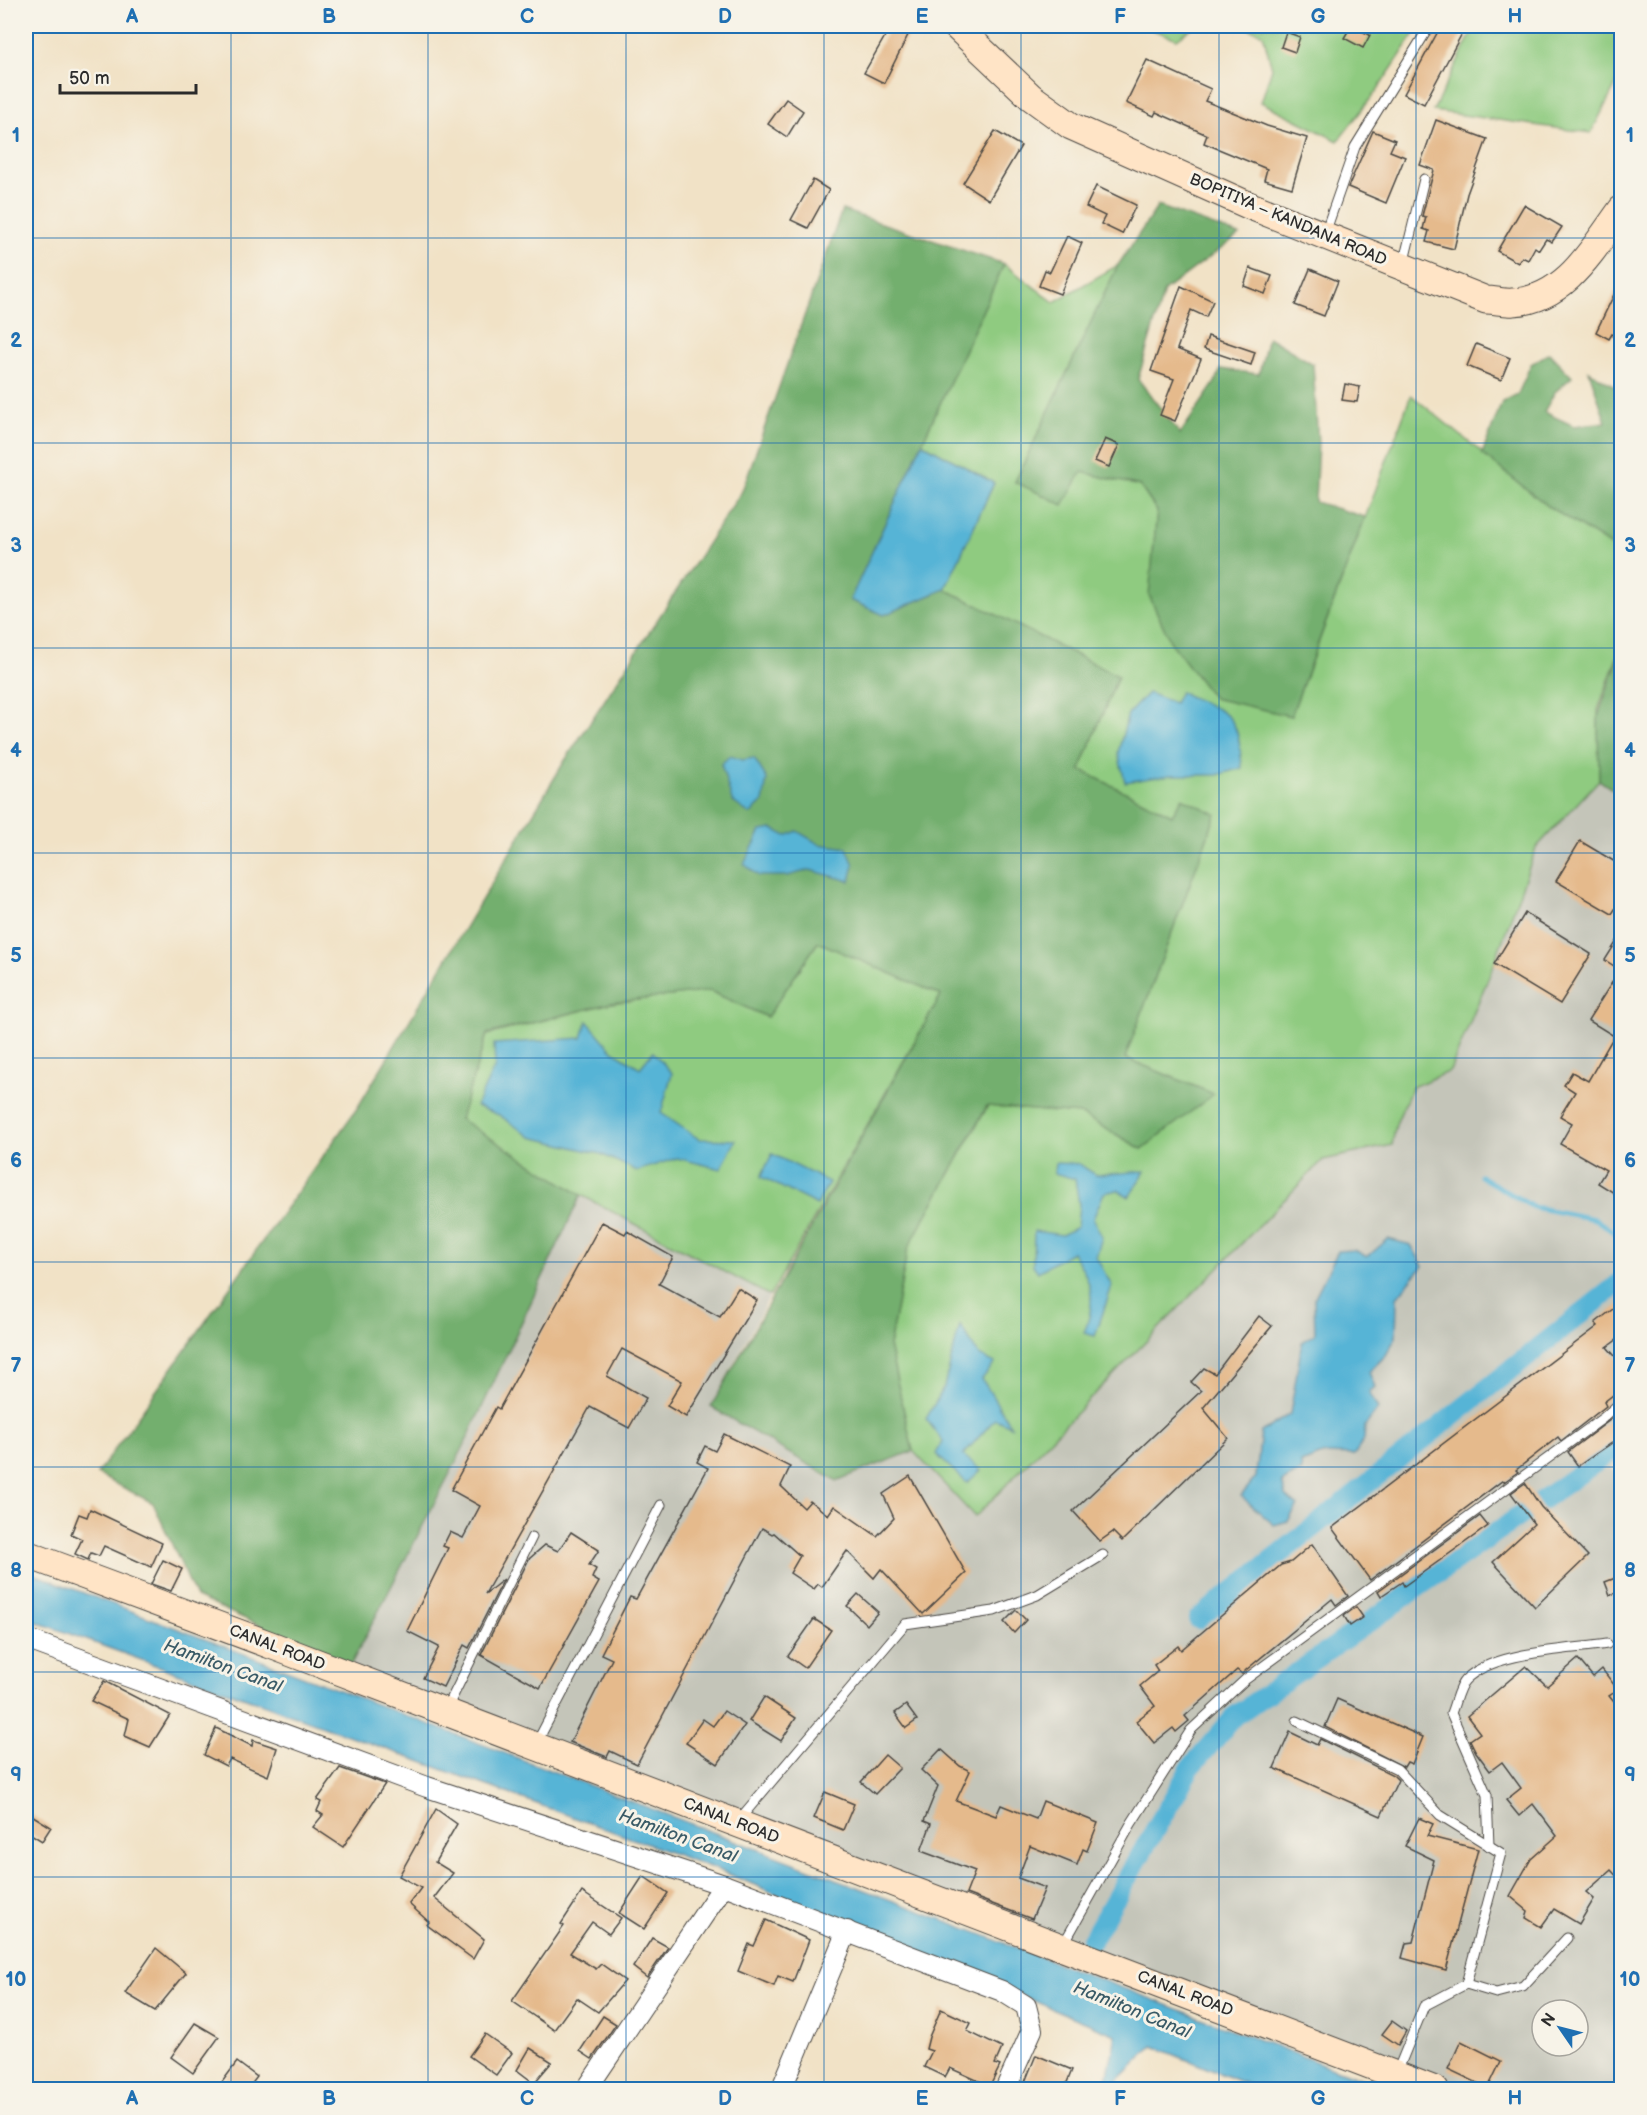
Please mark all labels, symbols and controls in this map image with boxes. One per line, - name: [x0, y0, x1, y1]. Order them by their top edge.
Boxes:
- text: A: [125, 5, 139, 29]
- text: B: [322, 5, 336, 29]
- text: C: [520, 5, 534, 29]
- text: D: [718, 5, 732, 29]
- text: E: [916, 5, 929, 29]
- text: F: [1114, 5, 1126, 29]
- text: G: [1311, 5, 1326, 29]
- text: H: [1508, 5, 1522, 29]
- scale bar: [60, 57, 196, 95]
- text: 50 m: [69, 68, 110, 89]
- text: 1: [12, 124, 20, 148]
- text: 1: [1626, 124, 1634, 148]
- street label: BOPITIYA – KANDANA ROAD: [1187, 170, 1389, 270]
- text: 2: [10, 329, 22, 353]
- text: 2: [1624, 329, 1636, 353]
- text: 3: [10, 534, 22, 558]
- text: 3: [1624, 534, 1636, 558]
- text: 4: [10, 739, 22, 763]
- text: 4: [1624, 739, 1636, 763]
- text: 5: [10, 944, 22, 968]
- text: 5: [1624, 944, 1636, 968]
- text: 6: [10, 1149, 22, 1173]
- text: 6: [1624, 1149, 1636, 1173]
- text: 7: [10, 1354, 22, 1378]
- text: 7: [1624, 1354, 1636, 1378]
- text: 8: [10, 1559, 22, 1583]
- text: 8: [1624, 1559, 1636, 1583]
- street label: CANAL ROAD: [226, 1621, 328, 1675]
- water label: Hamilton Canal: [161, 1635, 286, 1697]
- text: 9: [10, 1763, 22, 1787]
- text: 9: [1624, 1763, 1636, 1787]
- street label: CANAL ROAD: [680, 1794, 782, 1848]
- water label: Hamilton Canal: [616, 1805, 741, 1867]
- street label: CANAL ROAD: [1134, 1967, 1236, 2021]
- text: 10: [6, 1968, 26, 1992]
- text: 10: [1620, 1968, 1640, 1992]
- water label: Hamilton Canal: [1070, 1977, 1194, 2043]
- north arrow: [1530, 1998, 1590, 2058]
- text: N: [1538, 2010, 1560, 2031]
- text: A: [125, 2087, 139, 2111]
- text: B: [322, 2087, 336, 2111]
- text: C: [520, 2087, 534, 2111]
- text: D: [718, 2087, 732, 2111]
- text: E: [916, 2087, 929, 2111]
- text: F: [1114, 2087, 1126, 2111]
- text: G: [1311, 2087, 1326, 2111]
- text: H: [1508, 2087, 1522, 2111]

